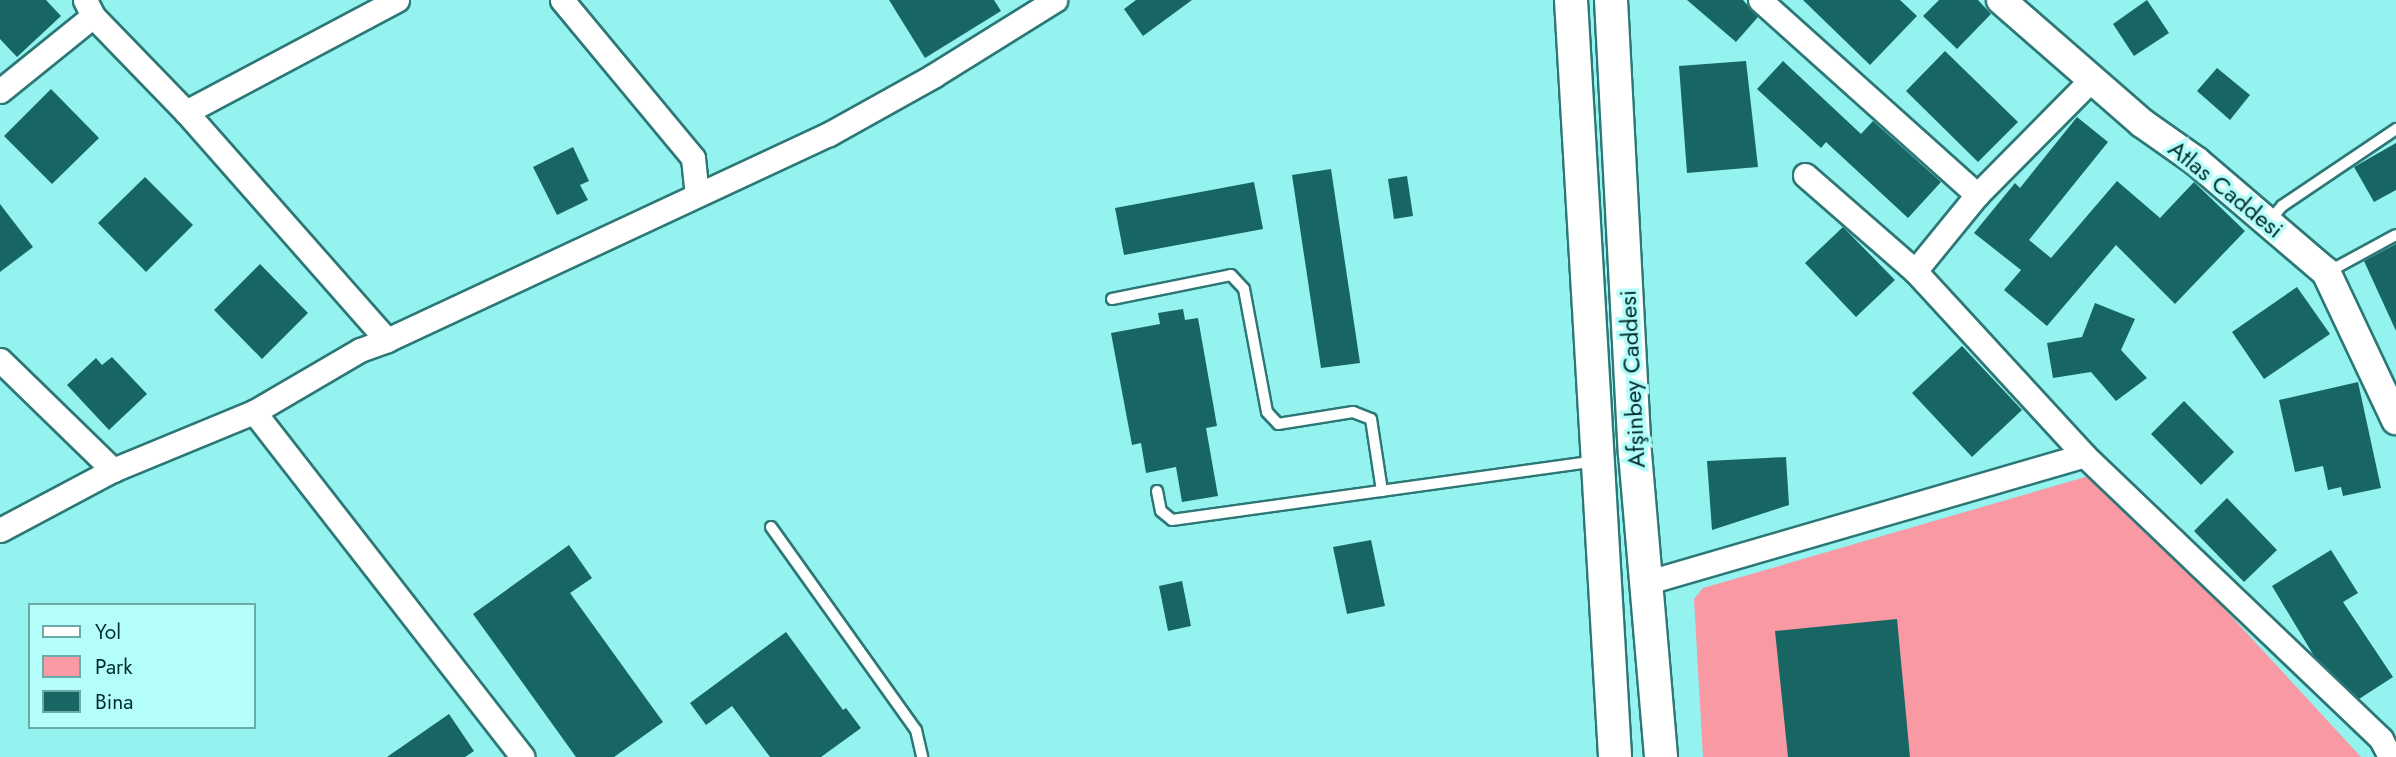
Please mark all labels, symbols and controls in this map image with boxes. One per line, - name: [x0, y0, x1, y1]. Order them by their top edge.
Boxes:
- street label: Atlas Caddesi: [2163, 134, 2289, 244]
- street label: Afşinbey Caddesi: [1613, 289, 1651, 469]
- legend: [28, 603, 256, 729]
- text: Yol: [95, 617, 121, 647]
- text: Park: [95, 652, 132, 682]
- text: Bina: [95, 687, 133, 717]

